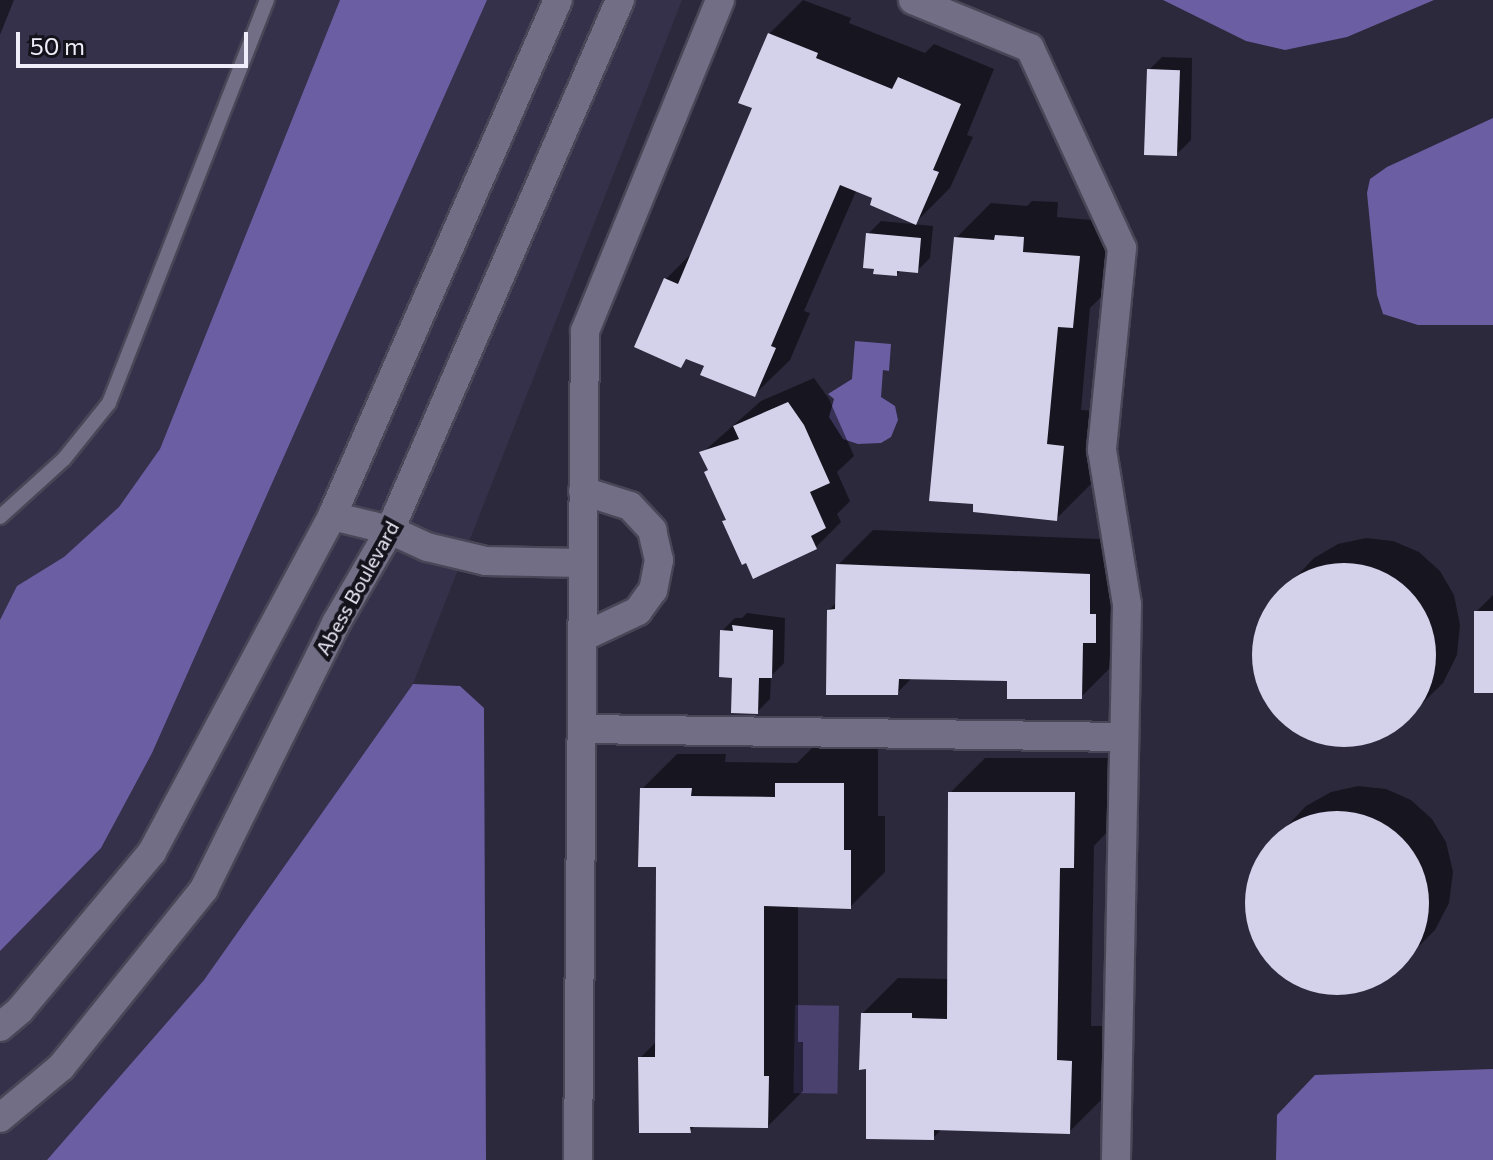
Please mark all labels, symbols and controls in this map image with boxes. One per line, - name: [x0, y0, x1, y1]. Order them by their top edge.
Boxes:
- scale bar: [20, 16, 252, 66]
- text: 50 m: [30, 31, 85, 60]
- street label: Abess Boulevard: [310, 517, 404, 659]

